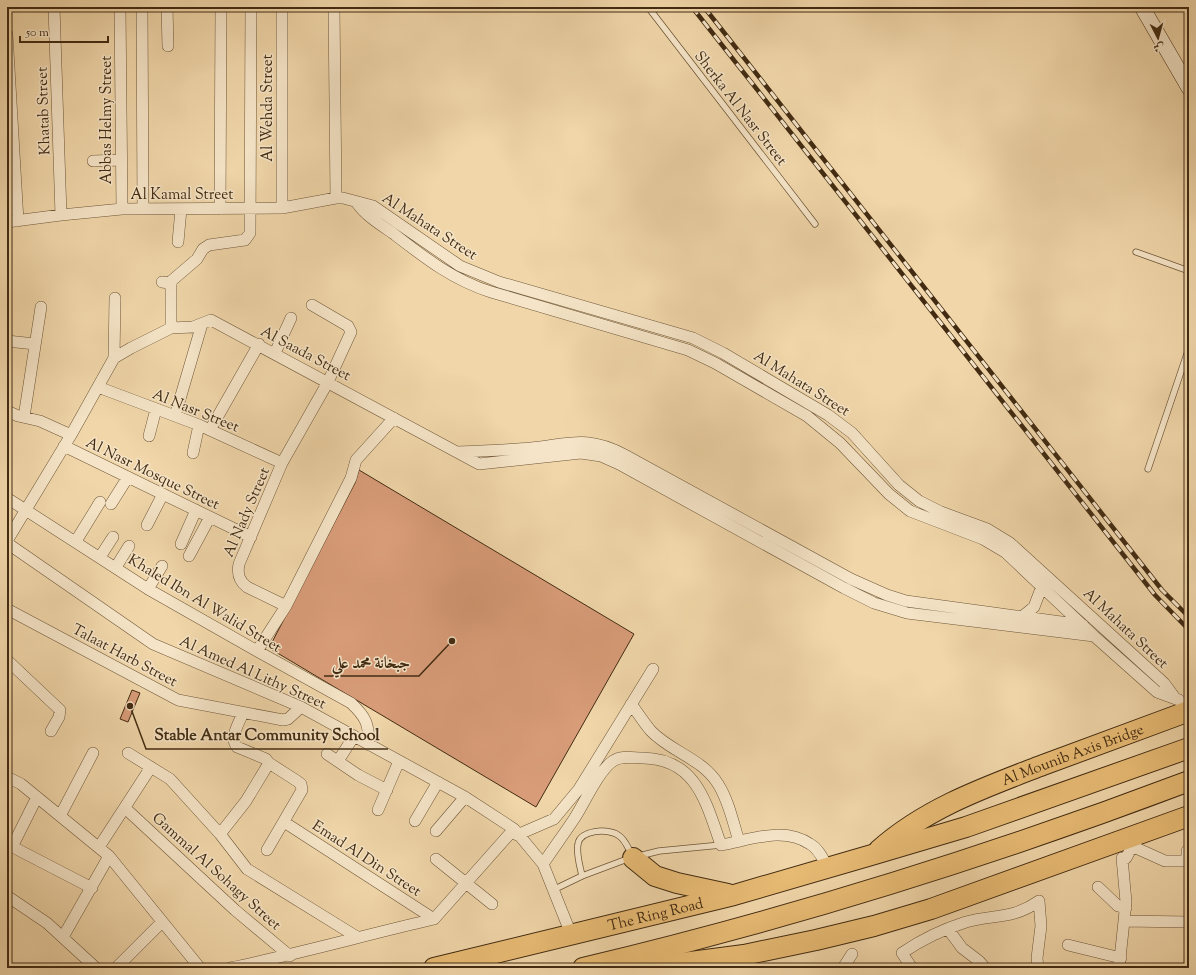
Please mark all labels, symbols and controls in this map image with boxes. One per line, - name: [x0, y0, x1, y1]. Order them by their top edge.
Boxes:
- scale bar: [20, 18, 108, 44]
- north arrow: [1138, 18, 1178, 58]
- text: 50 m: [25, 24, 49, 42]
- text: ش: [1153, 38, 1165, 55]
- street label: Sherka Al Nasr Street: [688, 47, 791, 171]
- street label: Al Wehda Street: [258, 54, 279, 162]
- street label: Abbas Helmy Street: [97, 56, 118, 184]
- street label: Khatab Street: [32, 66, 57, 156]
- street label: Al Kamal Street: [131, 185, 233, 206]
- street label: Al Mahata Street: [377, 189, 481, 266]
- street label: Al Saada Street: [256, 322, 354, 387]
- street label: Al Mahata Street: [749, 346, 853, 422]
- street label: Al Nasr Street: [149, 384, 242, 438]
- street label: Al Nasr Mosque Street: [82, 433, 223, 516]
- street label: Al Nady Street: [219, 464, 276, 561]
- street label: Khaled Ibn Al Walid Street: [123, 550, 285, 659]
- street label: Al Mahata Street: [1078, 584, 1172, 674]
- street label: Talaat Harb Street: [68, 620, 181, 693]
- street label: Al Amed Al Lithy Street: [176, 632, 329, 715]
- callout: جبخانة محمد علي: [324, 648, 419, 676]
- text: جبخانة محمد علي: [331, 653, 410, 678]
- street label: Al Mounib Axis Bridge: [999, 720, 1147, 792]
- callout: Stable Antar Community School: [146, 721, 388, 749]
- text: Stable Antar Community School: [154, 725, 380, 748]
- street label: Gammal Al Sohagy Street: [147, 808, 285, 936]
- street label: Emad Al Din Street: [307, 816, 425, 902]
- street label: The Ring Road: [606, 894, 706, 937]

